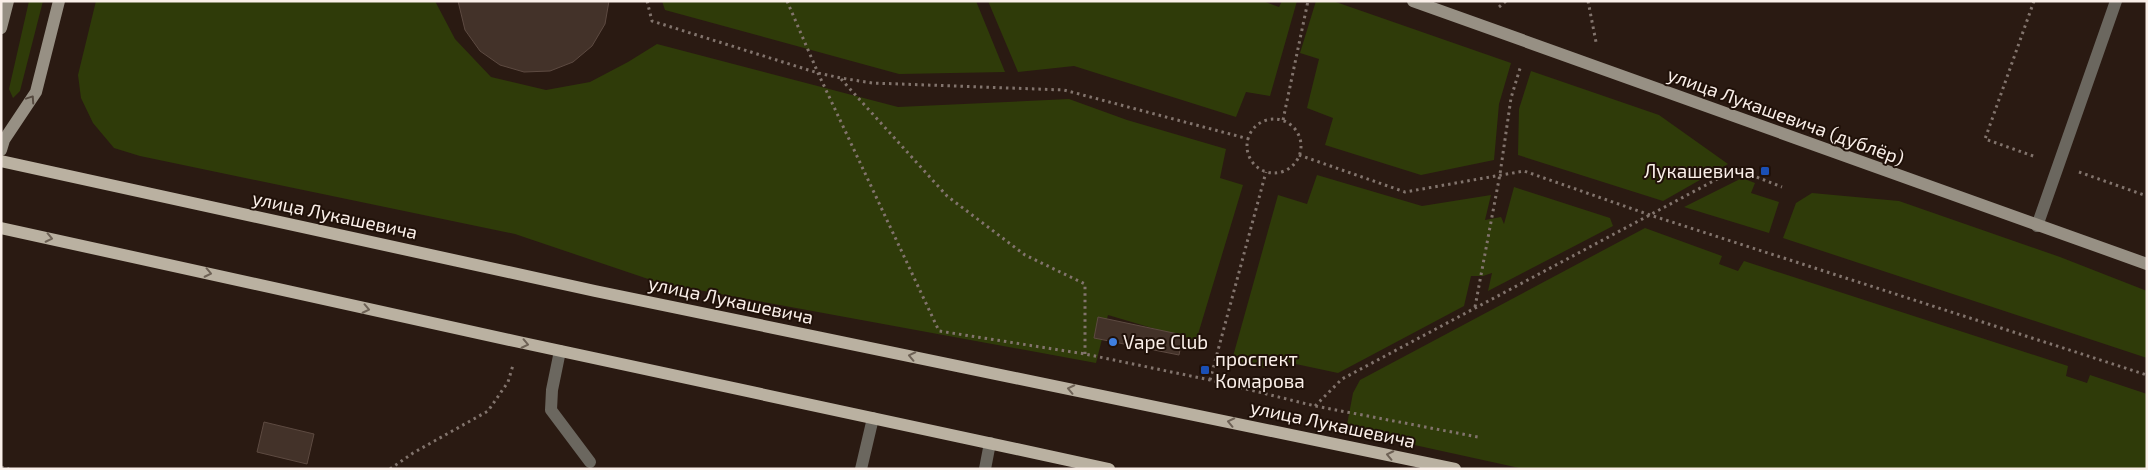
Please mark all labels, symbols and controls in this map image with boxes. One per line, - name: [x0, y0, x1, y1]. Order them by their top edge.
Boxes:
- street label: улица Лукашевича (дублёр): [1664, 62, 1908, 170]
- one-way arrow: [24, 96, 34, 105]
- place label: Лукашевича: [1644, 159, 1755, 183]
- marker: Лукашевича: [1759, 165, 1771, 177]
- street label: улица Лукашевича: [250, 186, 420, 244]
- one-way arrow: [44, 232, 53, 243]
- one-way arrow: [203, 268, 212, 278]
- street label: улица Лукашевича: [646, 271, 816, 329]
- one-way arrow: [362, 303, 371, 313]
- place label: Vape Club: [1123, 330, 1208, 353]
- marker: Vape Club: [1107, 336, 1119, 348]
- one-way arrow: [520, 338, 529, 348]
- place label: проспект Комарова: [1215, 347, 1305, 392]
- one-way arrow: [908, 352, 917, 362]
- marker: проспект Комарова: [1199, 364, 1211, 376]
- one-way arrow: [1067, 384, 1076, 395]
- street label: улица Лукашевича: [1248, 395, 1418, 453]
- one-way arrow: [1226, 417, 1235, 428]
- one-way arrow: [1385, 450, 1394, 461]

